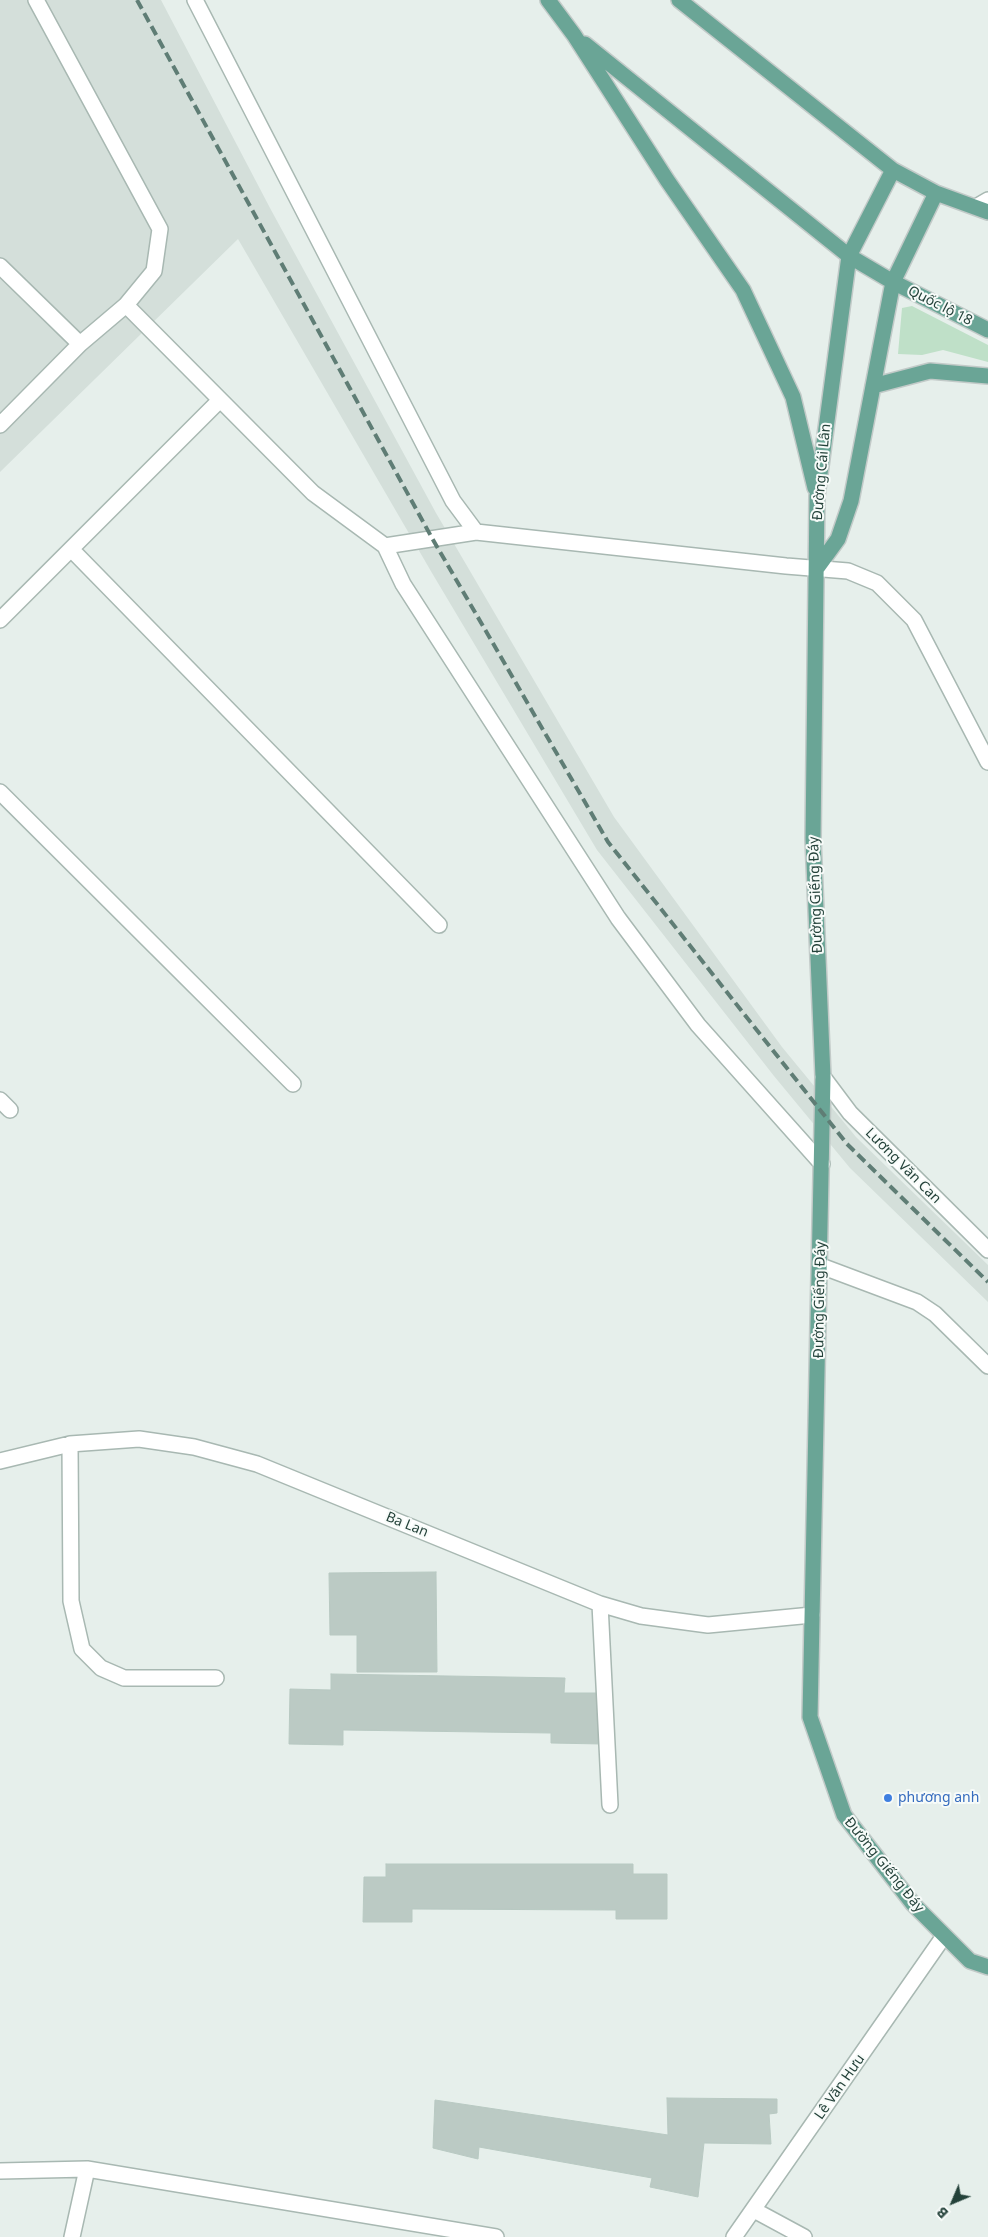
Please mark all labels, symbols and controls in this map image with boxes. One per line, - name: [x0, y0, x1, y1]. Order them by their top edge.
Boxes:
- street label: Quốc lộ 18: [905, 283, 975, 329]
- street label: Đường Cái Lân: [809, 423, 835, 521]
- street label: Đường Giếng Đáy: [806, 836, 826, 954]
- street label: Lương Văn Can: [862, 1125, 944, 1207]
- street label: Đường Giếng Đáy: [811, 1241, 829, 1359]
- street label: Ba Lan: [383, 1509, 431, 1541]
- place label: phương anh: [898, 1790, 979, 1806]
- marker: phương anh: [882, 1792, 894, 1804]
- street label: Đường Giếng Đáy: [841, 1814, 927, 1916]
- street label: Lê Văn Hưu: [811, 2051, 869, 2123]
- north arrow: [928, 2177, 978, 2227]
- text: B: [932, 2203, 952, 2223]

